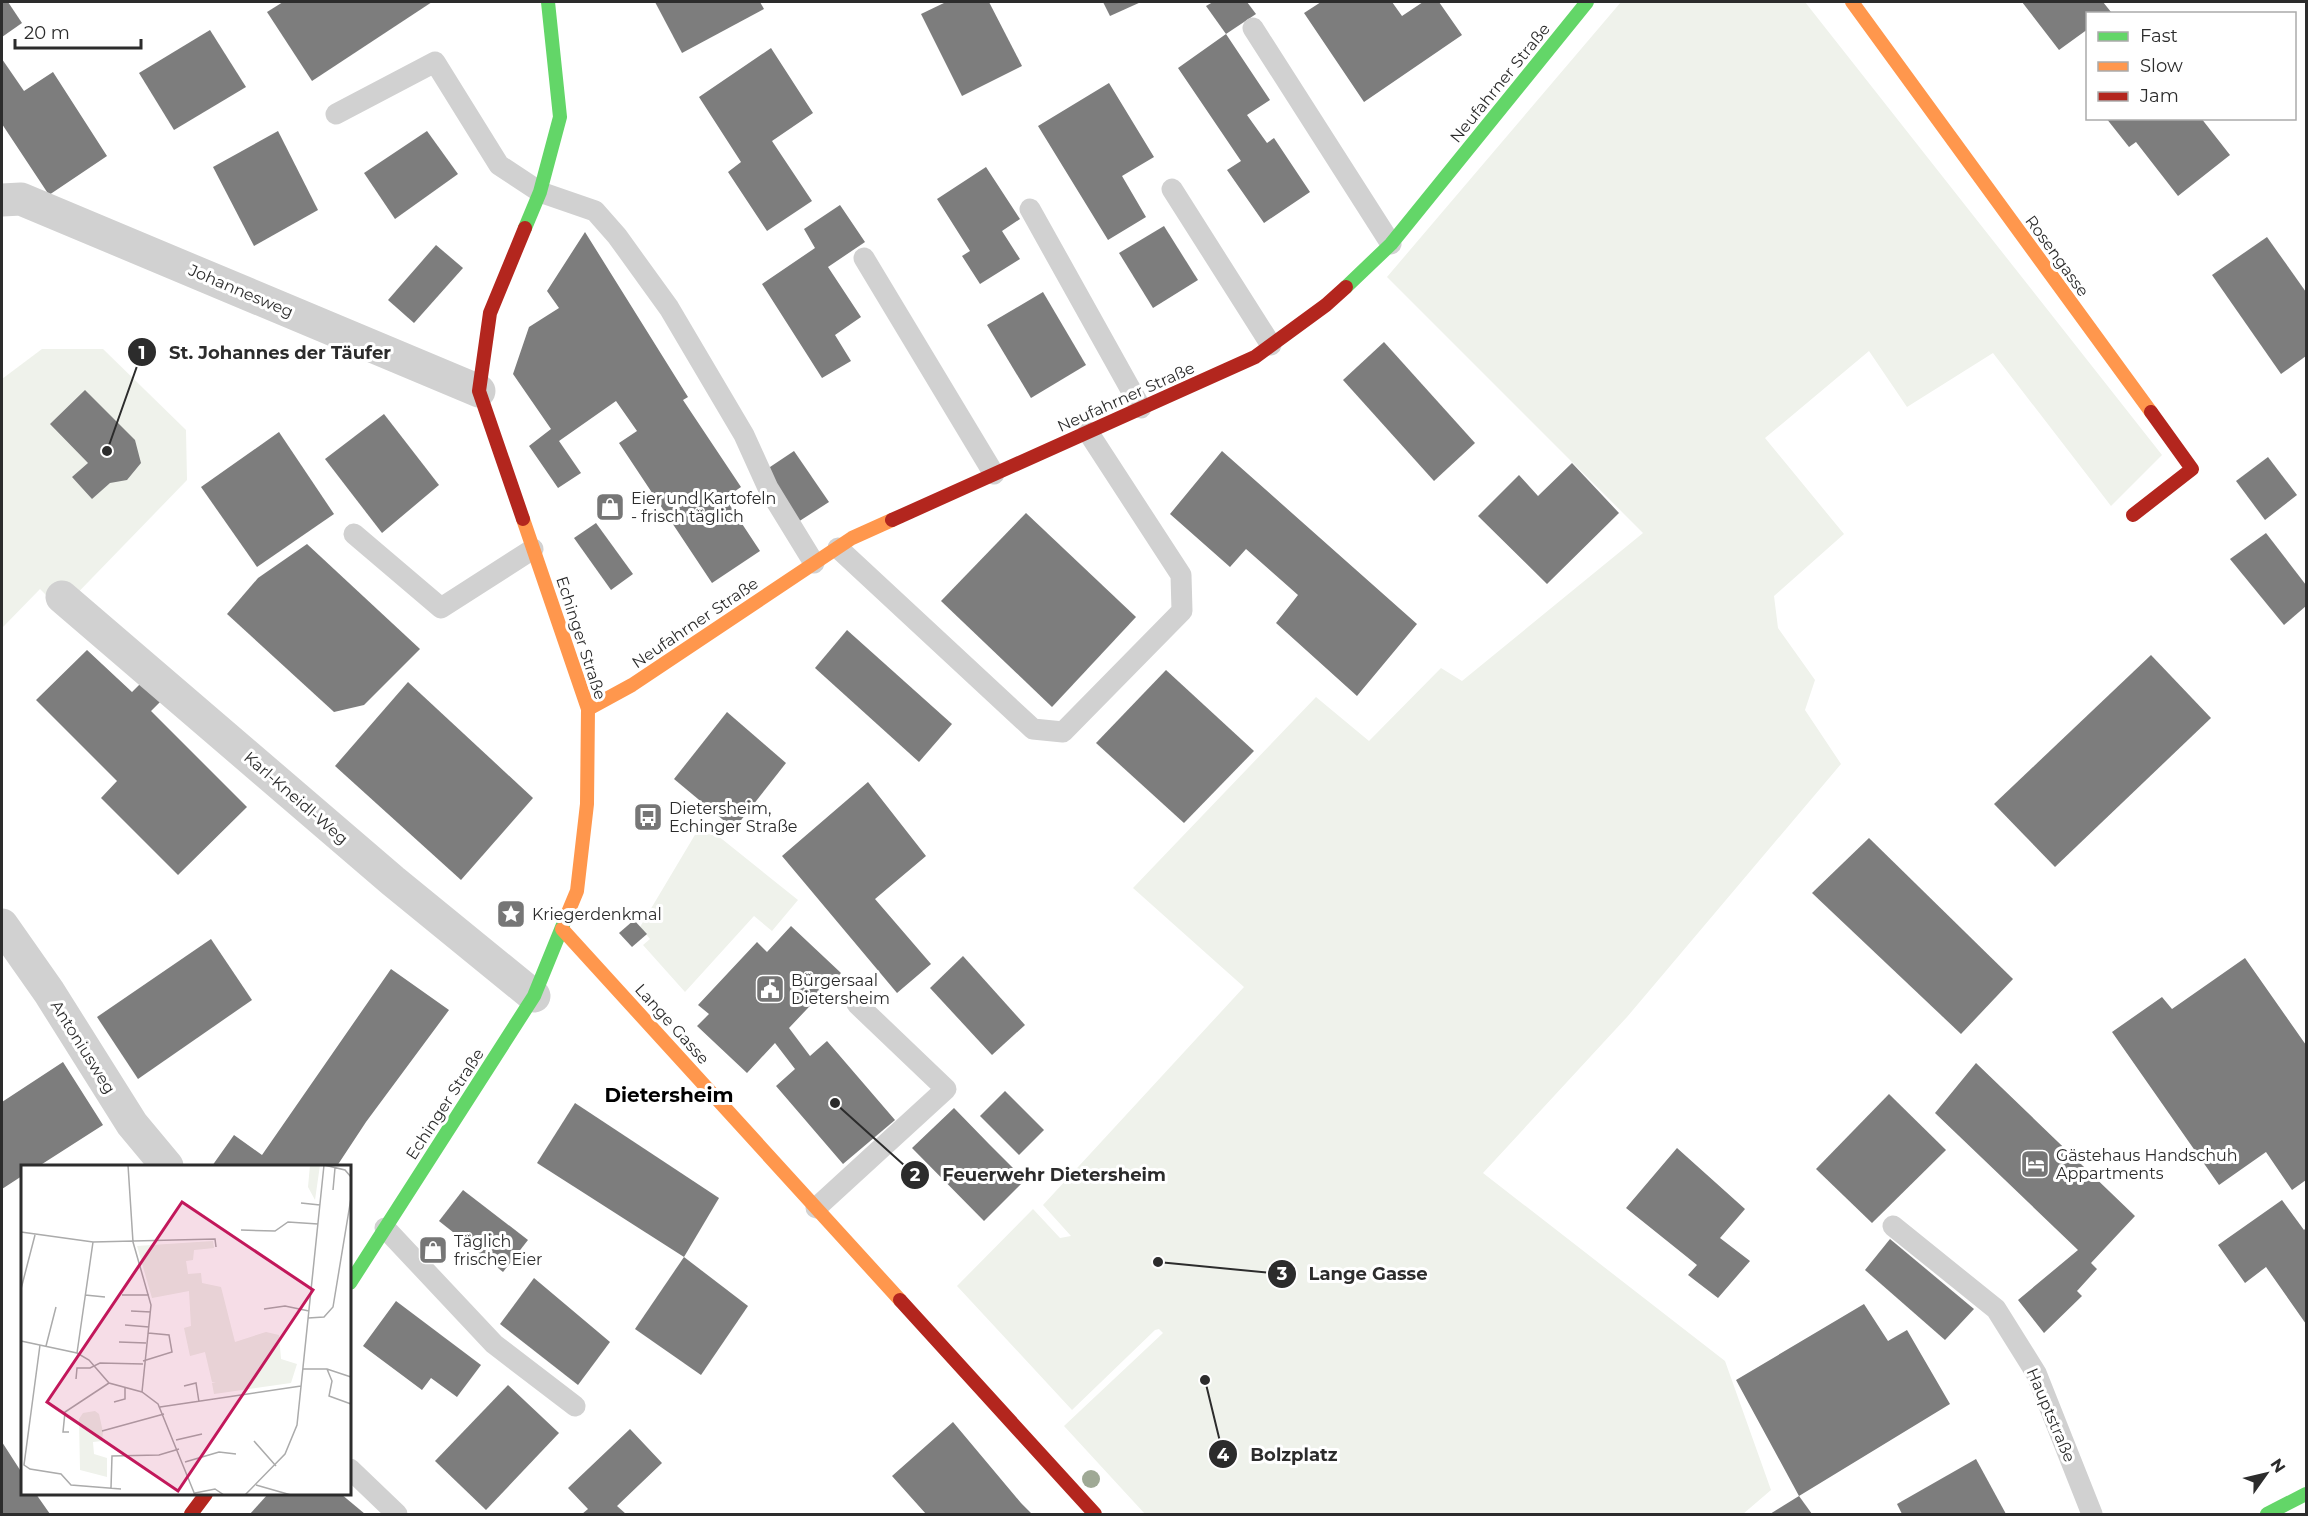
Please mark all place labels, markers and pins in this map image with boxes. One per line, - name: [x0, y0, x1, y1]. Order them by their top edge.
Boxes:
- callout: St. Johannes der Täufer: [127, 334, 403, 370]
- place label: Eier und Kartofeln - frisch täglich: [631, 489, 776, 526]
- shop icon: Eier und Kartofeln - frisch täglich: [594, 491, 626, 523]
- place label: Dietersheim, Echinger Straße: [669, 799, 798, 836]
- bus stop icon: Dietersheim, Echinger Straße: [632, 801, 664, 833]
- place icon: Kriegerdenkmal: [495, 898, 527, 930]
- place label: Kriegerdenkmal: [532, 905, 662, 924]
- place label: Bürgersaal Dietersheim: [791, 971, 890, 1008]
- public building icon: Bürgersaal Dietersheim: [754, 973, 786, 1005]
- place label: Gästehaus Handschuh Appartments: [2056, 1146, 2238, 1183]
- hotel icon: Gästehaus Handschuh Appartments: [2019, 1148, 2051, 1180]
- callout: Feuerwehr Dietersheim: [900, 1157, 1178, 1193]
- place label: Täglich frische Eier: [454, 1232, 542, 1269]
- shop icon: Täglich frische Eier: [417, 1234, 449, 1266]
- callout: Lange Gasse: [1267, 1256, 1440, 1292]
- callout: Bolzplatz: [1208, 1436, 1349, 1472]

